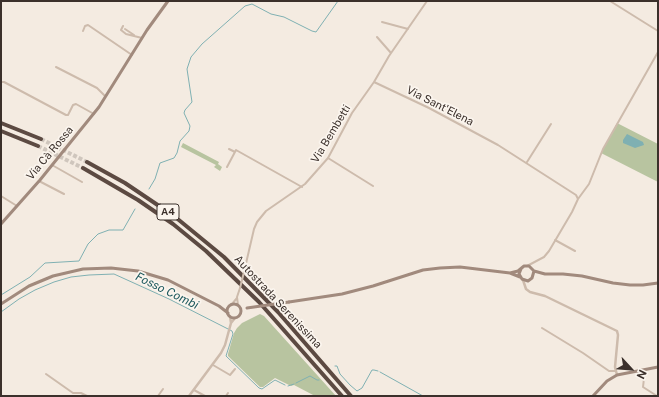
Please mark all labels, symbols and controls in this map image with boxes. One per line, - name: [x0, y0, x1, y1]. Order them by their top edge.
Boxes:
- street label: Via Sant'Elena: [404, 83, 476, 129]
- street label: Via Bembetti: [309, 103, 353, 165]
- street label: Via Cà Rossa: [24, 124, 76, 182]
- road number: A4: [157, 204, 179, 220]
- street label: Autostrada Serenissima: [231, 253, 325, 351]
- water label: Fosso Combi: [133, 270, 201, 312]
- north arrow: [611, 349, 651, 389]
- text: N: [635, 368, 649, 381]

